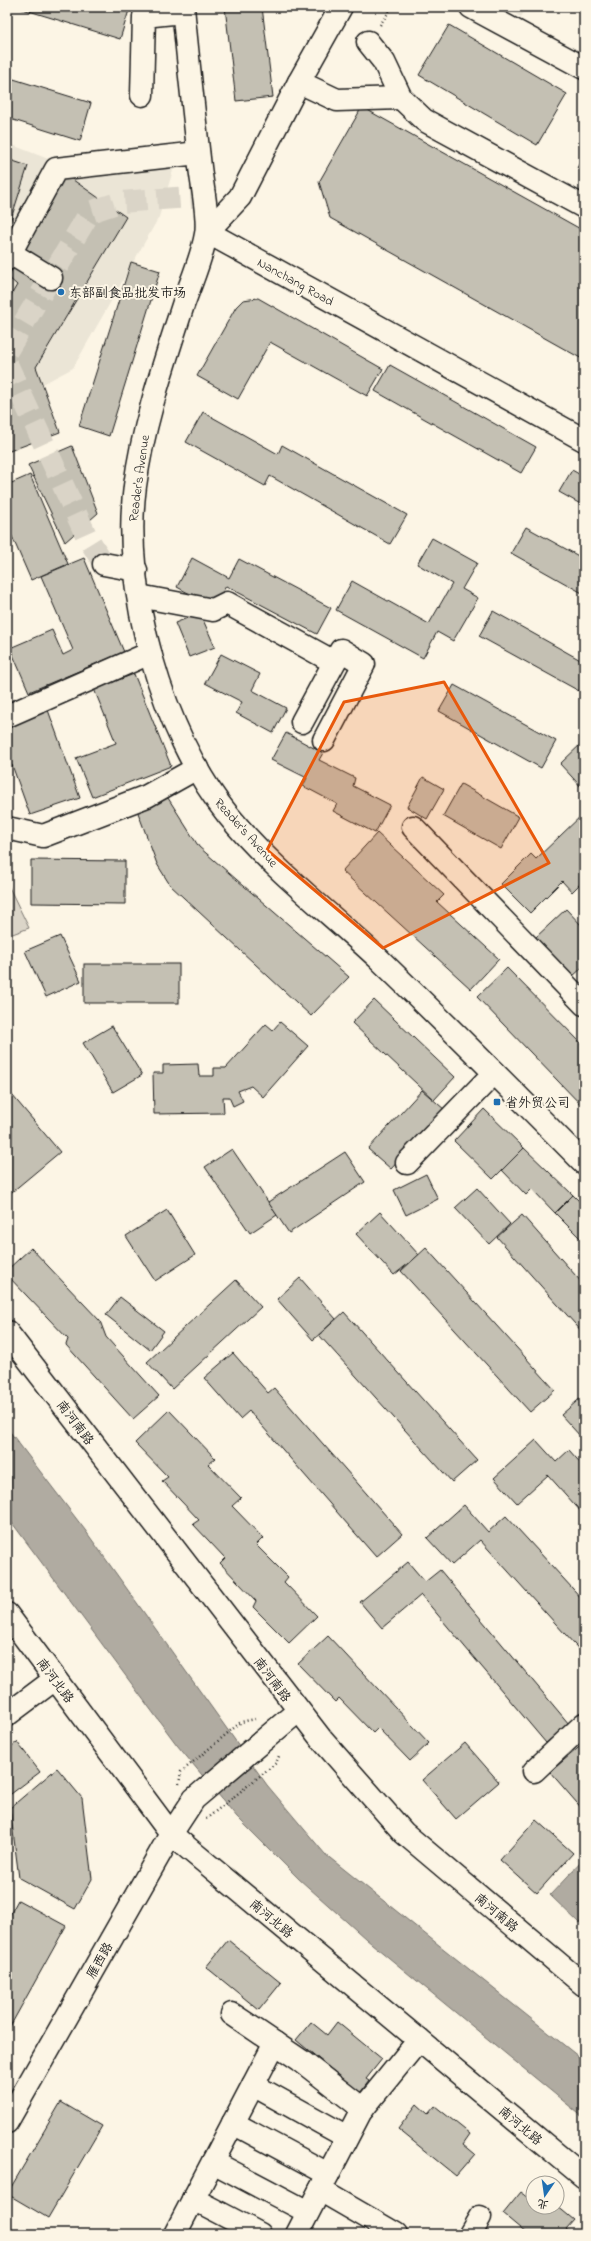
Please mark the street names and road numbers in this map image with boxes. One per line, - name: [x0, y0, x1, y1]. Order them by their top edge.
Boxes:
- street label: Nanchang Road: [253, 253, 338, 312]
- street label: Reader's Avenue: [124, 434, 155, 523]
- street label: Reader's Avenue: [210, 794, 282, 872]
- street label: 南河南路: [52, 1396, 98, 1449]
- street label: 南河南路: [249, 1653, 295, 1706]
- street label: 南河北路: [32, 1654, 78, 1707]
- street label: 南河南路: [470, 1889, 522, 1937]
- street label: 南河北路: [245, 1895, 297, 1943]
- street label: 雁西路: [82, 1939, 118, 1982]
- street label: 南河北路: [494, 2102, 546, 2150]

